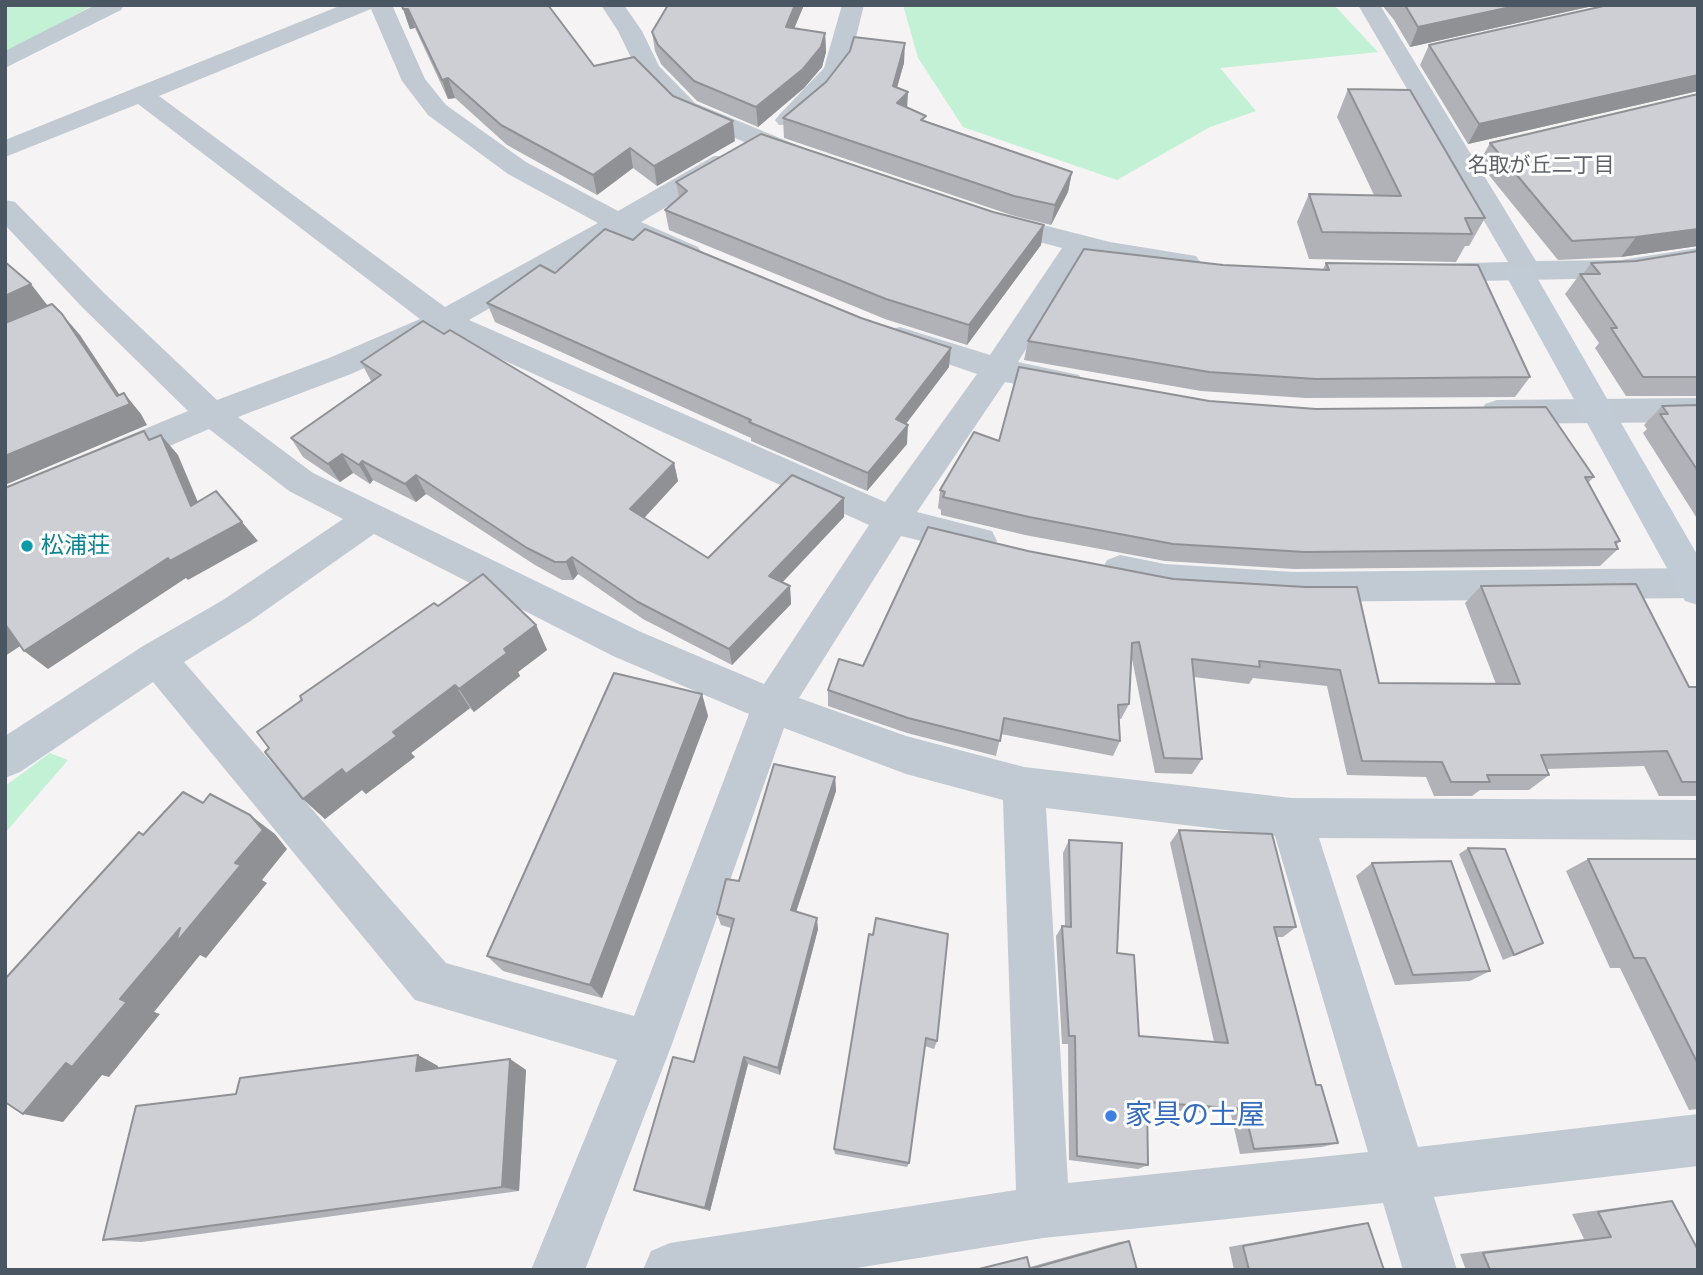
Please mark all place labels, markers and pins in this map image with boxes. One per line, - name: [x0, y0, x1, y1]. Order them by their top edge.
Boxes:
- place label: 松浦荘: [41, 532, 110, 560]
- marker: 松浦荘: [19, 538, 35, 554]
- place label: 家具の土屋: [1125, 1099, 1265, 1133]
- marker: 家具の土屋: [1103, 1108, 1119, 1124]

